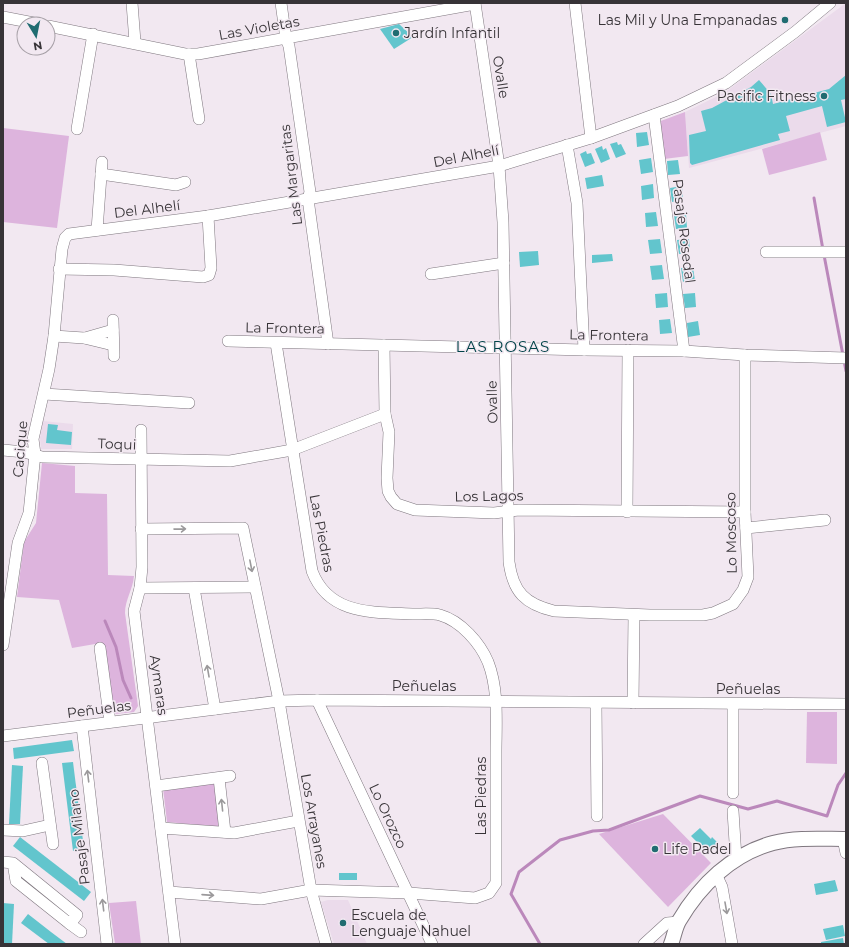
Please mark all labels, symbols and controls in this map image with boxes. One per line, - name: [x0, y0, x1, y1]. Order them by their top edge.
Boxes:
- place label: Las Mil y Una Empanadas: [597, 11, 777, 29]
- street label: Las Violetas: [217, 12, 301, 44]
- marker: Las Mil y Una Empanadas: [780, 15, 790, 25]
- north arrow: [16, 16, 56, 56]
- place label: Jardín Infantil: [403, 24, 500, 42]
- marker: Jardín Infantil: [391, 28, 401, 38]
- text: N: [32, 38, 43, 54]
- street label: Ovalle: [489, 54, 513, 100]
- place label: Pacific Fitness: [717, 87, 816, 105]
- marker: Pacific Fitness: [819, 91, 829, 101]
- street label: Las Margaritas: [276, 123, 306, 227]
- street label: Del Alhelí: [432, 141, 502, 171]
- street label: Pasaje Rosedal: [669, 178, 699, 284]
- street label: Del Alhelí: [113, 196, 182, 222]
- street label: La Frontera: [245, 318, 325, 338]
- street label: La Frontera: [569, 325, 649, 345]
- district label: LAS ROSAS: [456, 337, 550, 356]
- street label: Ovalle: [483, 380, 501, 424]
- street label: Cacique: [9, 420, 31, 478]
- street label: Toqui: [97, 434, 137, 454]
- street label: Los Lagos: [454, 486, 524, 506]
- street label: Lo Moscoso: [721, 492, 741, 574]
- street label: Las Piedras: [306, 493, 338, 574]
- one-way arrow: [173, 525, 186, 532]
- one-way arrow: [247, 559, 255, 572]
- street label: Aymaras: [146, 654, 172, 716]
- one-way arrow: [204, 665, 212, 678]
- street label: Peñuelas: [392, 677, 456, 695]
- street label: Peñuelas: [716, 680, 780, 698]
- street label: Peñuelas: [66, 696, 132, 722]
- street label: Las Piedras: [472, 756, 490, 835]
- one-way arrow: [84, 770, 91, 783]
- street label: Los Arrayanes: [297, 772, 331, 870]
- street label: Lo Orozco: [365, 780, 411, 852]
- street label: Pasaje Milano: [64, 788, 94, 886]
- one-way arrow: [218, 799, 226, 812]
- place label: Life Padel: [663, 840, 732, 858]
- marker: Life Padel: [650, 844, 660, 854]
- one-way arrow: [201, 892, 214, 899]
- one-way arrow: [99, 899, 106, 912]
- one-way arrow: [722, 902, 730, 915]
- place label: Escuela de Lenguaje Nahuel: [351, 906, 471, 940]
- marker: Escuela de Lenguaje Nahuel: [338, 918, 348, 928]

